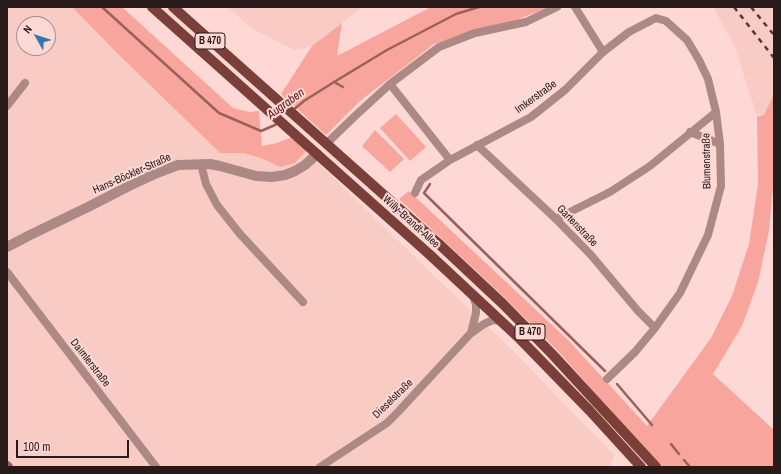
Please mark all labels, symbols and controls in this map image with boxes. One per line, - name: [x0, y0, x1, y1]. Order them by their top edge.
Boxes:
- north arrow: [16, 16, 56, 56]
- text: N: [20, 22, 35, 36]
- road number: B 470: [195, 33, 225, 49]
- street label: Imkerstraße: [513, 78, 559, 116]
- water label: Augraben: [265, 86, 307, 122]
- street label: Blumenstraße: [700, 133, 714, 189]
- street label: Hans-Böckler-Straße: [91, 151, 173, 197]
- street label: Willy-Brandt-Allee: [380, 193, 442, 251]
- street label: Gartenstraße: [554, 202, 600, 250]
- road number: B 470: [515, 324, 545, 340]
- street label: Daimlerstraße: [67, 336, 113, 390]
- street label: Dieselstraße: [370, 376, 416, 422]
- scale bar: [18, 432, 131, 458]
- text: 100 m: [23, 439, 50, 455]

